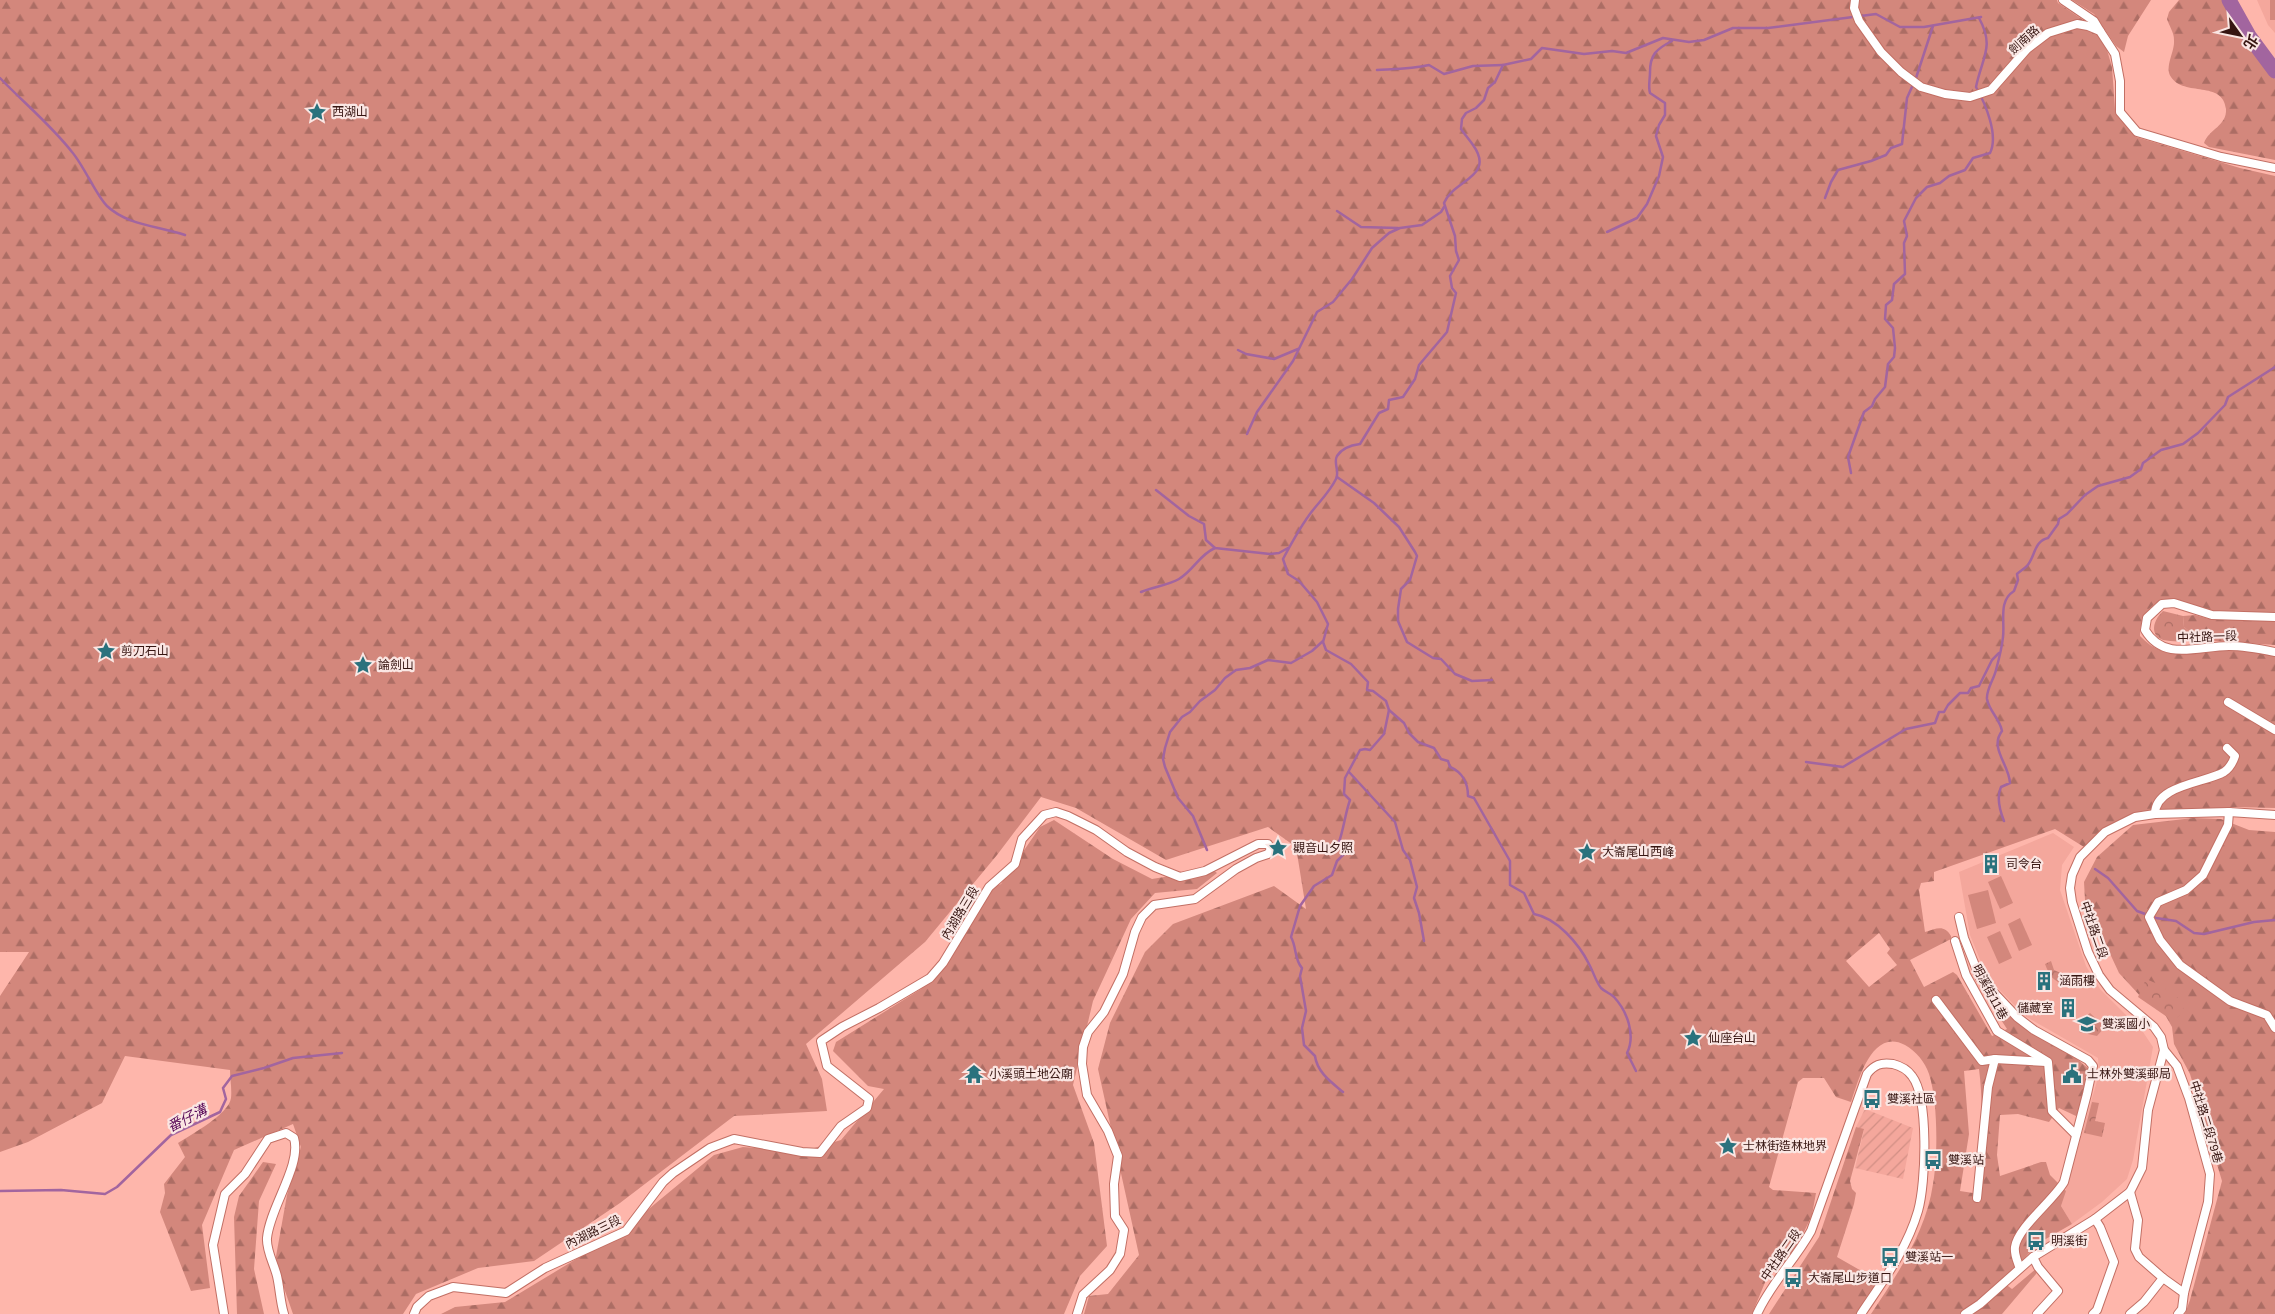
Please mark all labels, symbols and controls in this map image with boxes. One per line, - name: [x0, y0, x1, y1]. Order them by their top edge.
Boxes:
- north arrow: [2215, 10, 2265, 60]
- street label: 劍南路: [2006, 23, 2042, 57]
- text: 北: [2240, 32, 2261, 52]
- place icon: 西湖山: [306, 101, 328, 123]
- place label: 西湖山: [332, 105, 368, 119]
- street label: 中社路一段: [2177, 629, 2237, 645]
- place icon: 剪刀石山: [95, 640, 117, 662]
- place label: 剪刀石山: [121, 644, 169, 658]
- place icon: 論劍山: [352, 654, 374, 676]
- place label: 論劍山: [378, 658, 414, 672]
- place icon: 觀音山夕照: [1267, 837, 1289, 859]
- place label: 觀音山夕照: [1293, 841, 1353, 855]
- place icon: 大崙尾山西峰: [1576, 841, 1598, 863]
- place label: 大崙尾山西峰: [1602, 845, 1674, 859]
- building icon: 司令台: [1980, 853, 2002, 875]
- place label: 司令台: [2006, 857, 2042, 871]
- street label: 內湖路三段: [939, 884, 981, 942]
- street label: 中社路二段: [2078, 899, 2110, 961]
- street label: 明溪街11巷: [1970, 962, 2010, 1022]
- building icon: 涵雨樓: [2033, 970, 2055, 992]
- place label: 涵雨樓: [2059, 974, 2095, 988]
- building icon: 儲藏室: [2057, 997, 2079, 1019]
- place label: 儲藏室: [2017, 1001, 2053, 1015]
- school or university icon: 雙溪國小: [2076, 1013, 2098, 1035]
- place label: 雙溪國小: [2102, 1017, 2150, 1031]
- place icon: 仙座台山: [1682, 1027, 1704, 1049]
- place label: 仙座台山: [1708, 1031, 1756, 1045]
- temple icon: 小溪頭土地公廟: [963, 1063, 985, 1085]
- public building icon: 士林外雙溪郵局: [2061, 1063, 2083, 1085]
- place label: 小溪頭土地公廟: [989, 1067, 1073, 1081]
- place label: 士林外雙溪郵局: [2087, 1067, 2171, 1081]
- street label: 中社路二段79巷: [2187, 1079, 2225, 1165]
- bus stop icon: 雙溪社區: [1861, 1088, 1883, 1110]
- place label: 雙溪社區: [1887, 1092, 1935, 1106]
- water label: 番仔溝: [165, 1100, 211, 1135]
- place icon: 士林街造林地界: [1717, 1135, 1739, 1157]
- place label: 士林街造林地界: [1743, 1139, 1827, 1153]
- bus stop icon: 雙溪站: [1922, 1149, 1944, 1171]
- place label: 雙溪站: [1948, 1153, 1984, 1167]
- street label: 內湖路三段: [563, 1213, 623, 1251]
- street label: 中社路二段: [1758, 1226, 1804, 1284]
- bus stop icon: 明溪街: [2025, 1230, 2047, 1252]
- place label: 明溪街: [2051, 1234, 2087, 1248]
- bus stop icon: 雙溪站一: [1879, 1246, 1901, 1268]
- place label: 雙溪站一: [1905, 1250, 1953, 1264]
- bus stop icon: 大崙尾山步道口: [1782, 1267, 1804, 1289]
- place label: 大崙尾山步道口: [1808, 1271, 1892, 1285]

